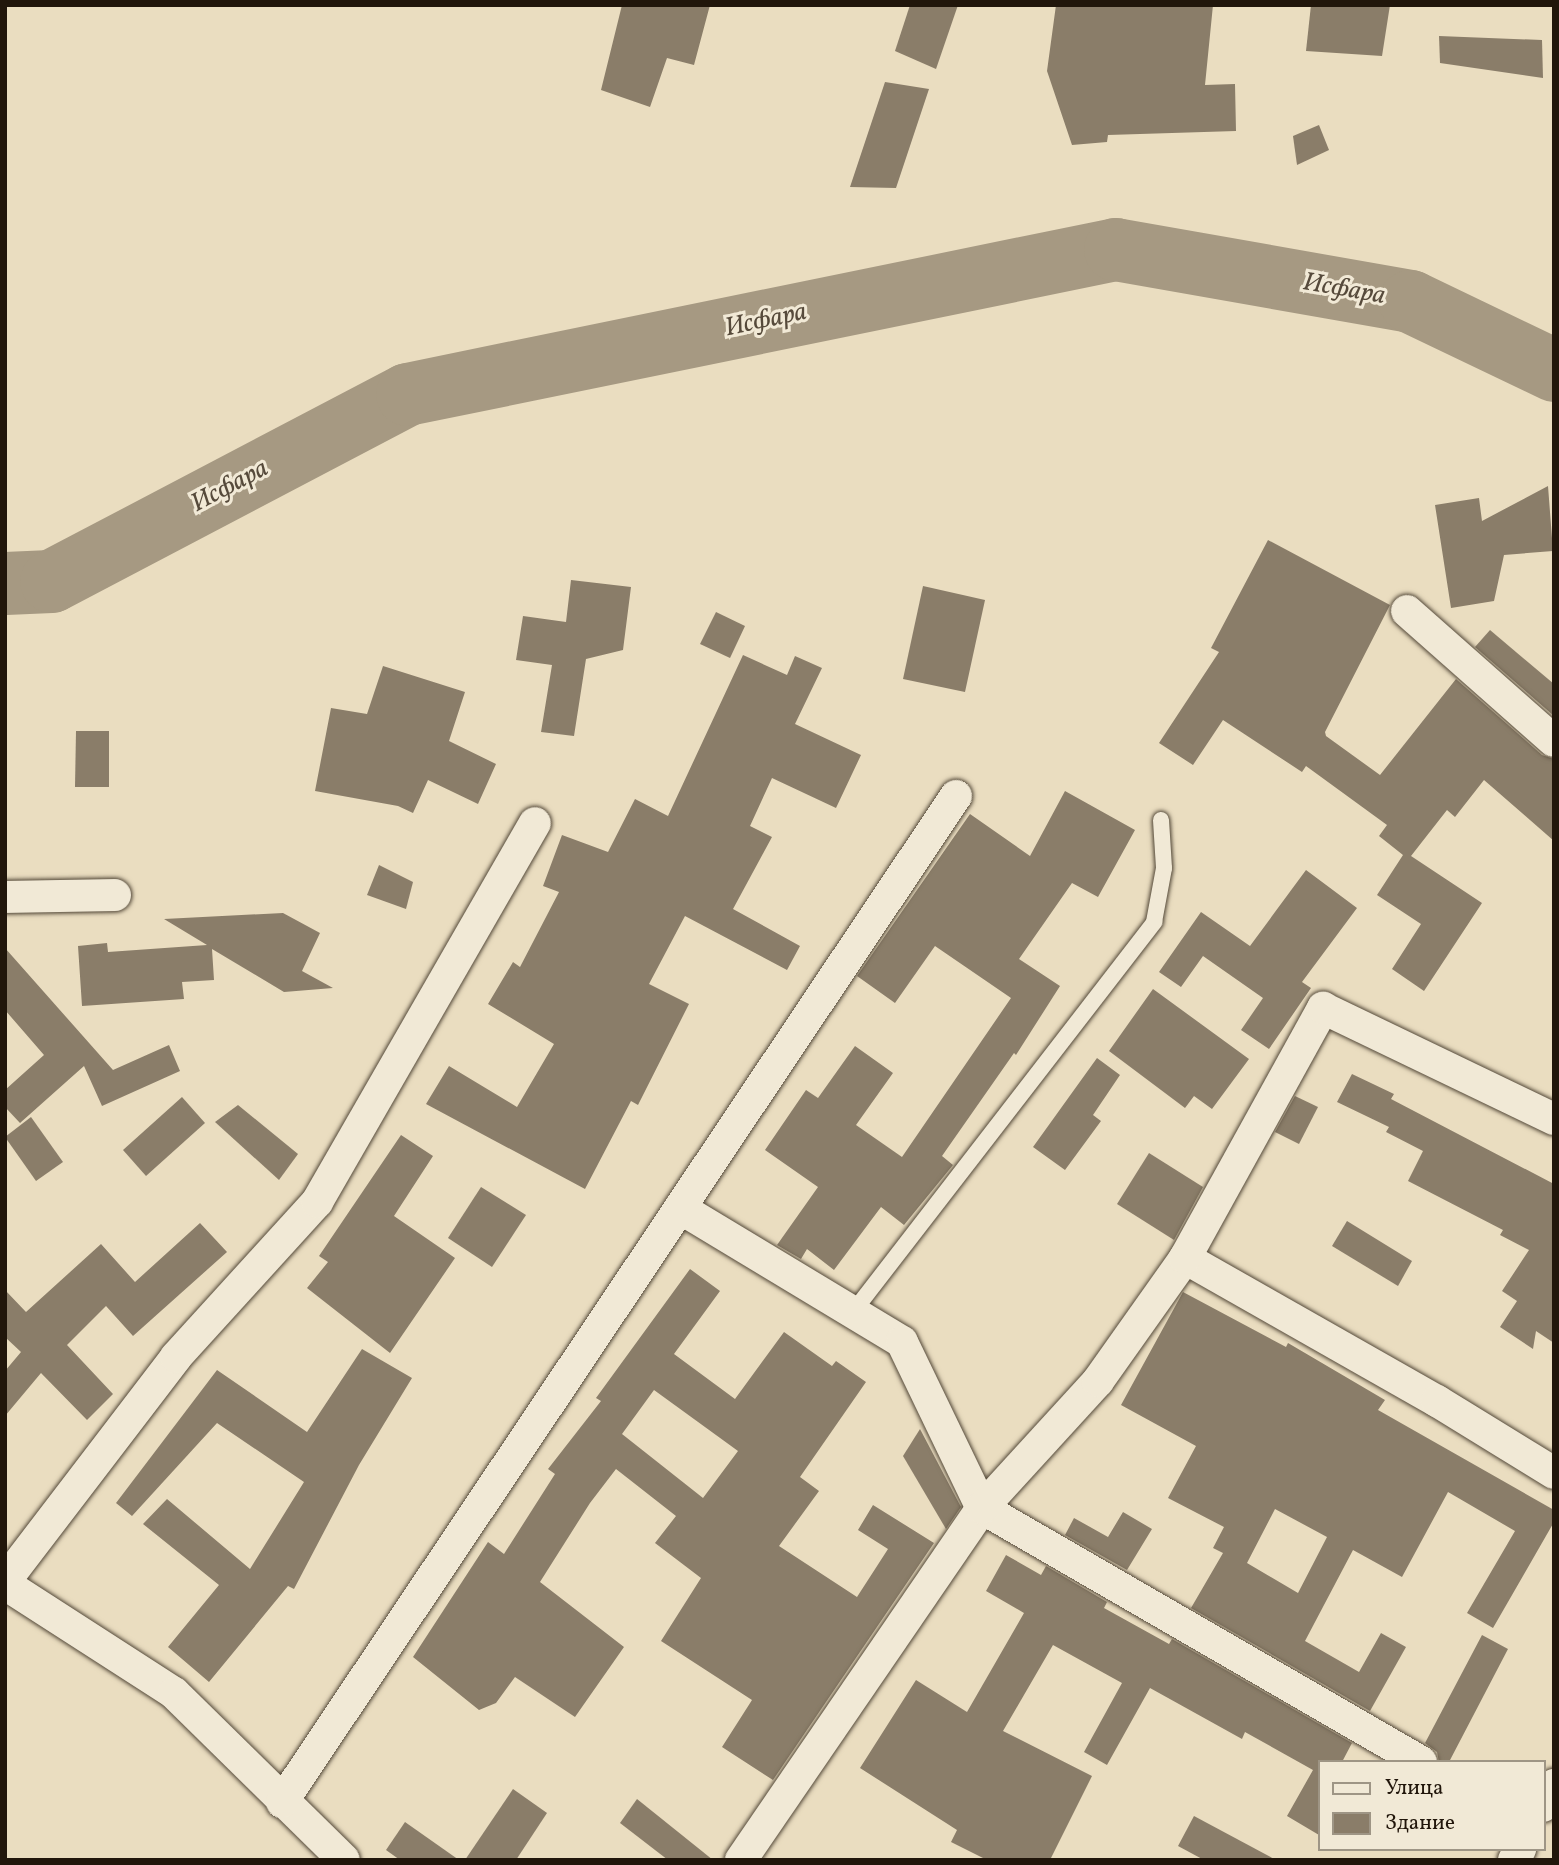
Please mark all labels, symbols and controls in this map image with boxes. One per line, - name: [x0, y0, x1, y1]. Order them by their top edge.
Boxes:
- water label: Исфара: [1300, 267, 1388, 313]
- water label: Исфара: [722, 297, 810, 345]
- water label: Исфара: [186, 454, 274, 520]
- legend: [1318, 1760, 1545, 1851]
- text: Улица: [1385, 1774, 1443, 1803]
- text: Здание: [1385, 1809, 1455, 1838]

